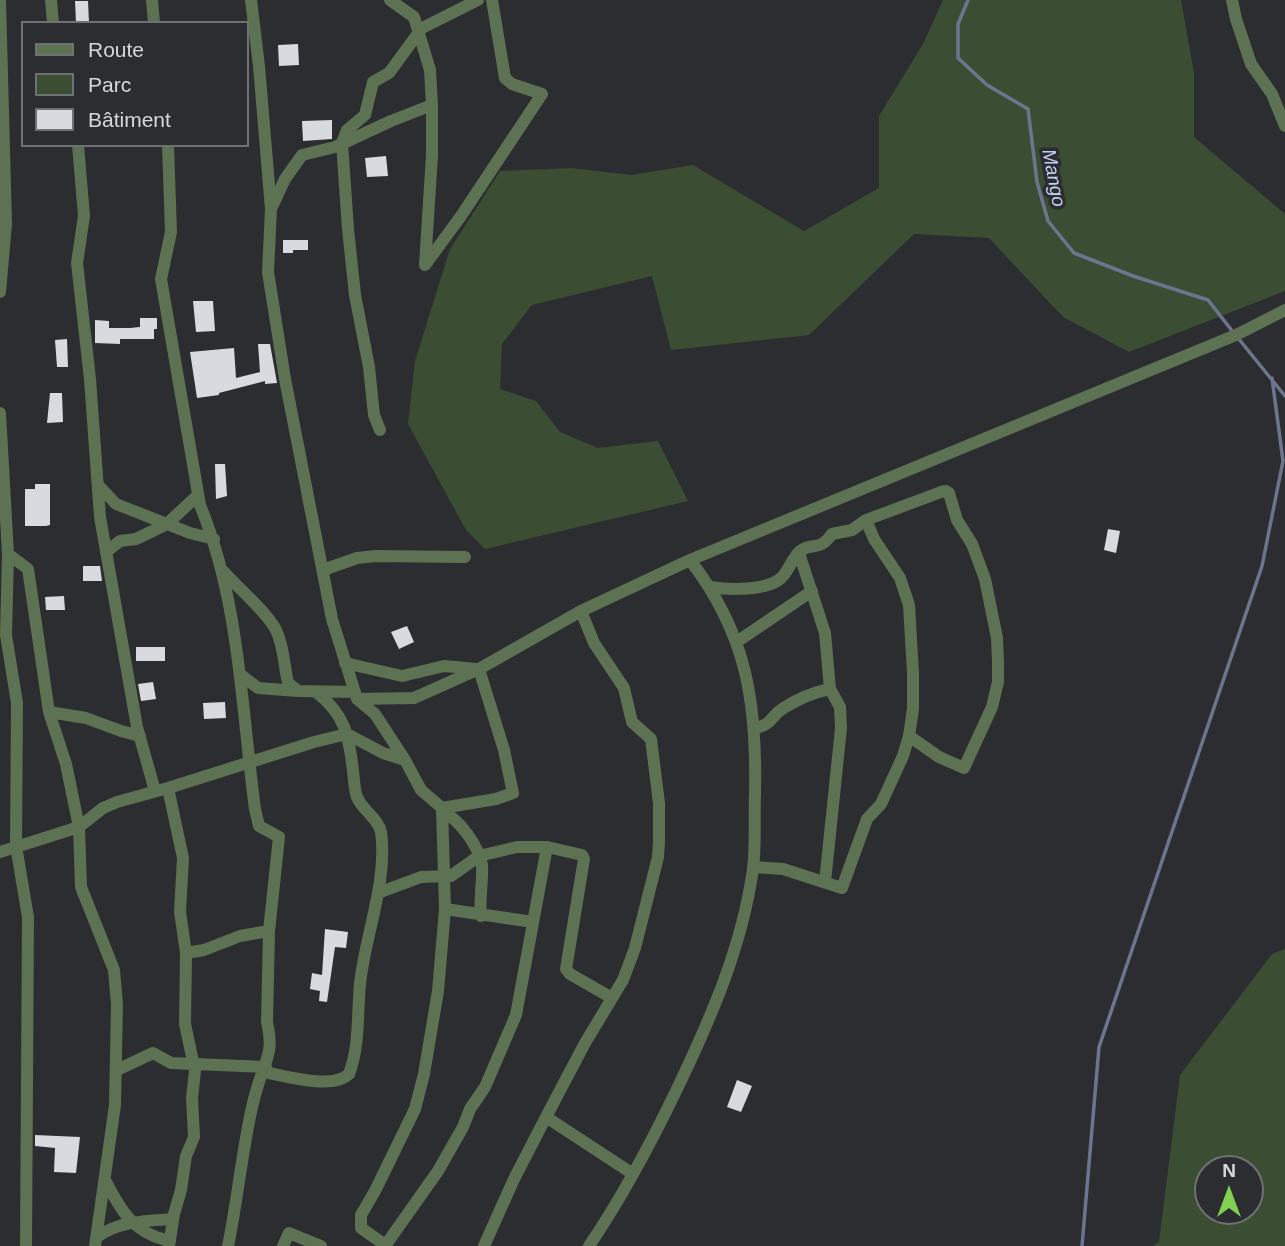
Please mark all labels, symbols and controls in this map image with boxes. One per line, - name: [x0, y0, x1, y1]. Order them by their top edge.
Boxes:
- legend: [21, 21, 248, 147]
- text: Route: [88, 38, 144, 61]
- text: Parc: [88, 73, 131, 96]
- text: Bâtiment: [88, 108, 171, 131]
- water label: Mango: [1036, 147, 1070, 209]
- north arrow: [1194, 1155, 1264, 1225]
- text: N: [1222, 1160, 1236, 1181]

